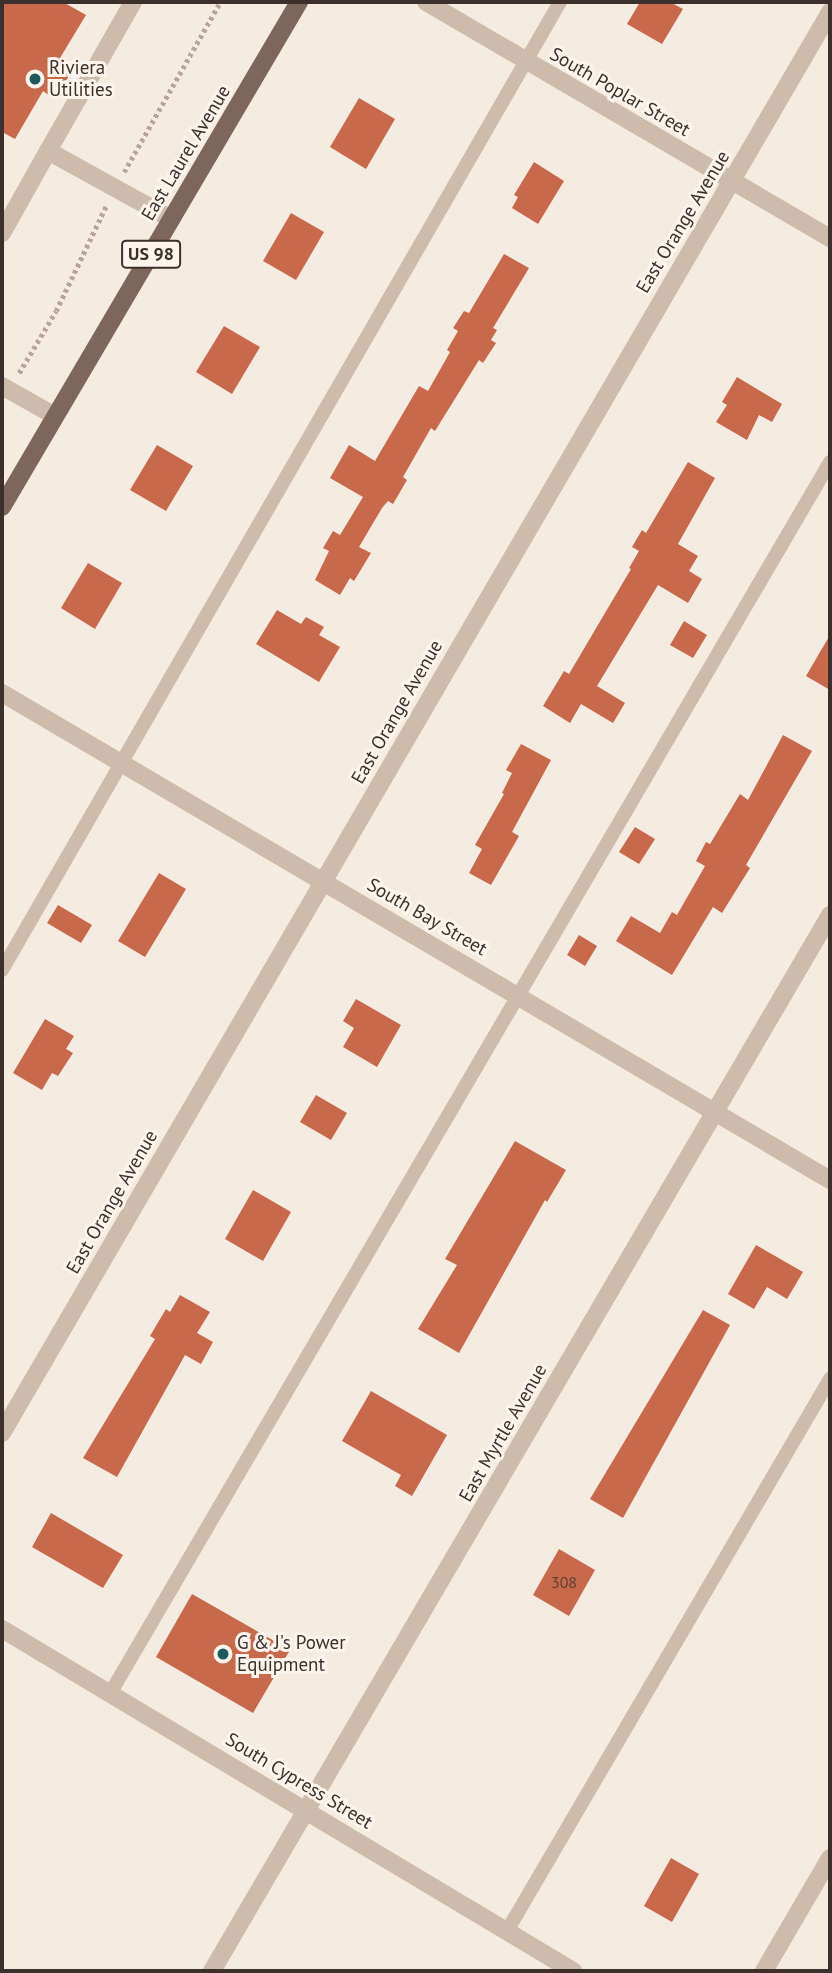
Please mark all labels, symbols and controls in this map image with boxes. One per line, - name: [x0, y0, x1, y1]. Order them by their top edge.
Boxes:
- street label: South Poplar Street: [546, 43, 694, 141]
- place label: Riviera Utilities: [49, 57, 113, 101]
- marker: Riviera Utilities: [27, 71, 43, 87]
- street label: East Laurel Avenue: [136, 81, 236, 225]
- street label: East Orange Avenue: [631, 146, 735, 298]
- road number: US 98: [120, 240, 182, 268]
- street label: East Orange Avenue: [346, 636, 448, 788]
- street label: South Bay Street: [363, 873, 491, 961]
- street label: East Orange Avenue: [61, 1126, 163, 1278]
- street label: East Myrtle Avenue: [454, 1360, 552, 1506]
- house number: 308: [551, 1572, 577, 1592]
- place label: G & J's Power Equipment: [237, 1632, 346, 1676]
- marker: G & J's Power Equipment: [215, 1646, 231, 1662]
- street label: South Cypress Street: [221, 1728, 377, 1834]

